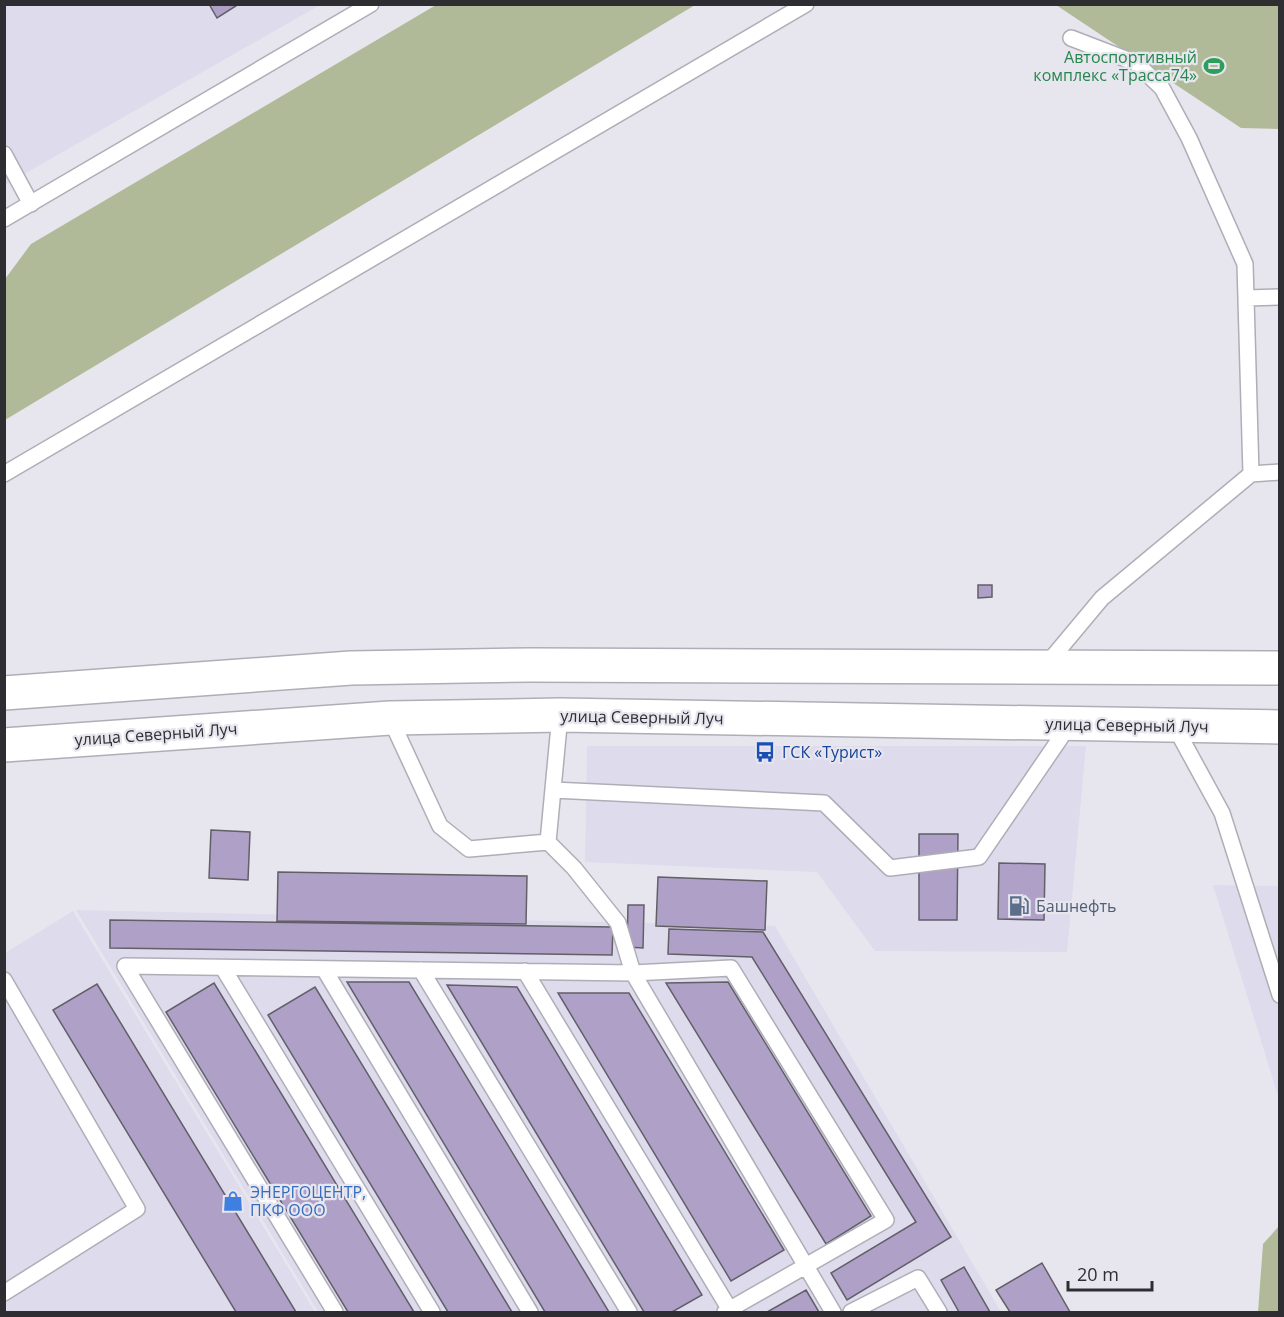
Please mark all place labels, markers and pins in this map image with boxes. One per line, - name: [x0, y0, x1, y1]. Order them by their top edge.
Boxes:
- place label: Автоспортивный комплекс «Трасса74»: [1033, 46, 1197, 86]
- sports icon: Автоспортивный комплекс «Трасса74»: [1202, 54, 1226, 78]
- bus stop icon: ГСК «Турист»: [753, 740, 777, 764]
- place label: ГСК «Турист»: [782, 741, 882, 763]
- fuel station icon: Башнефть: [1007, 894, 1031, 918]
- place label: Башнефть: [1036, 895, 1116, 917]
- place label: ЭНЕРГОЦЕНТР, ПКФ ООО: [250, 1181, 366, 1221]
- shop icon: ЭНЕРГОЦЕНТР, ПКФ ООО: [221, 1189, 245, 1213]

